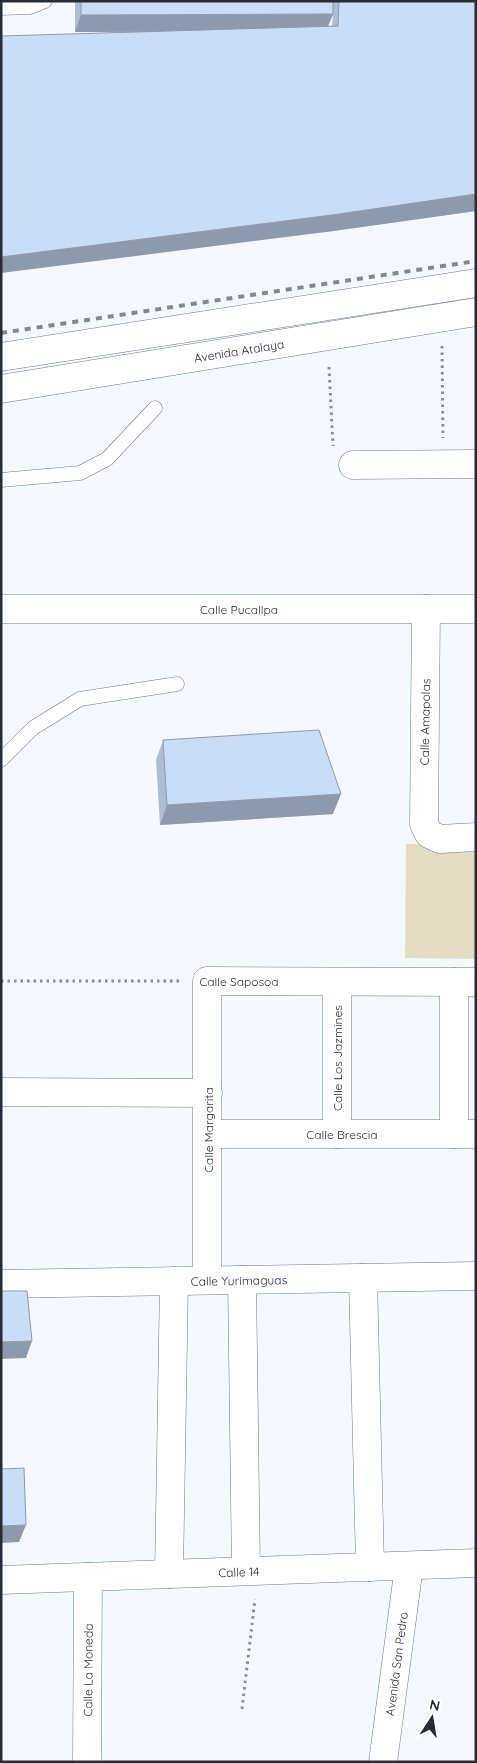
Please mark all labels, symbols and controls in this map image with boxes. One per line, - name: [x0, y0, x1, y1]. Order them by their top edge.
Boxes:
- street label: Avenida Atalaya: [193, 336, 285, 365]
- street label: Calle Pucallpa: [200, 602, 278, 617]
- street label: Calle Amapolas: [417, 678, 433, 765]
- street label: Calle Saposoa: [199, 974, 279, 989]
- street label: Calle Los Jazmines: [330, 1005, 345, 1111]
- street label: Calle Margarita: [201, 1087, 216, 1173]
- street label: Calle Brescia: [306, 1127, 378, 1142]
- street label: Calle Yurimaguas: [191, 1272, 288, 1288]
- street label: Calle 14: [218, 1563, 260, 1580]
- street label: Avenida San Pedro: [382, 1611, 410, 1717]
- street label: Calle La Moneda: [80, 1623, 95, 1717]
- north arrow: [407, 1693, 457, 1743]
- text: N: [428, 1695, 442, 1715]

